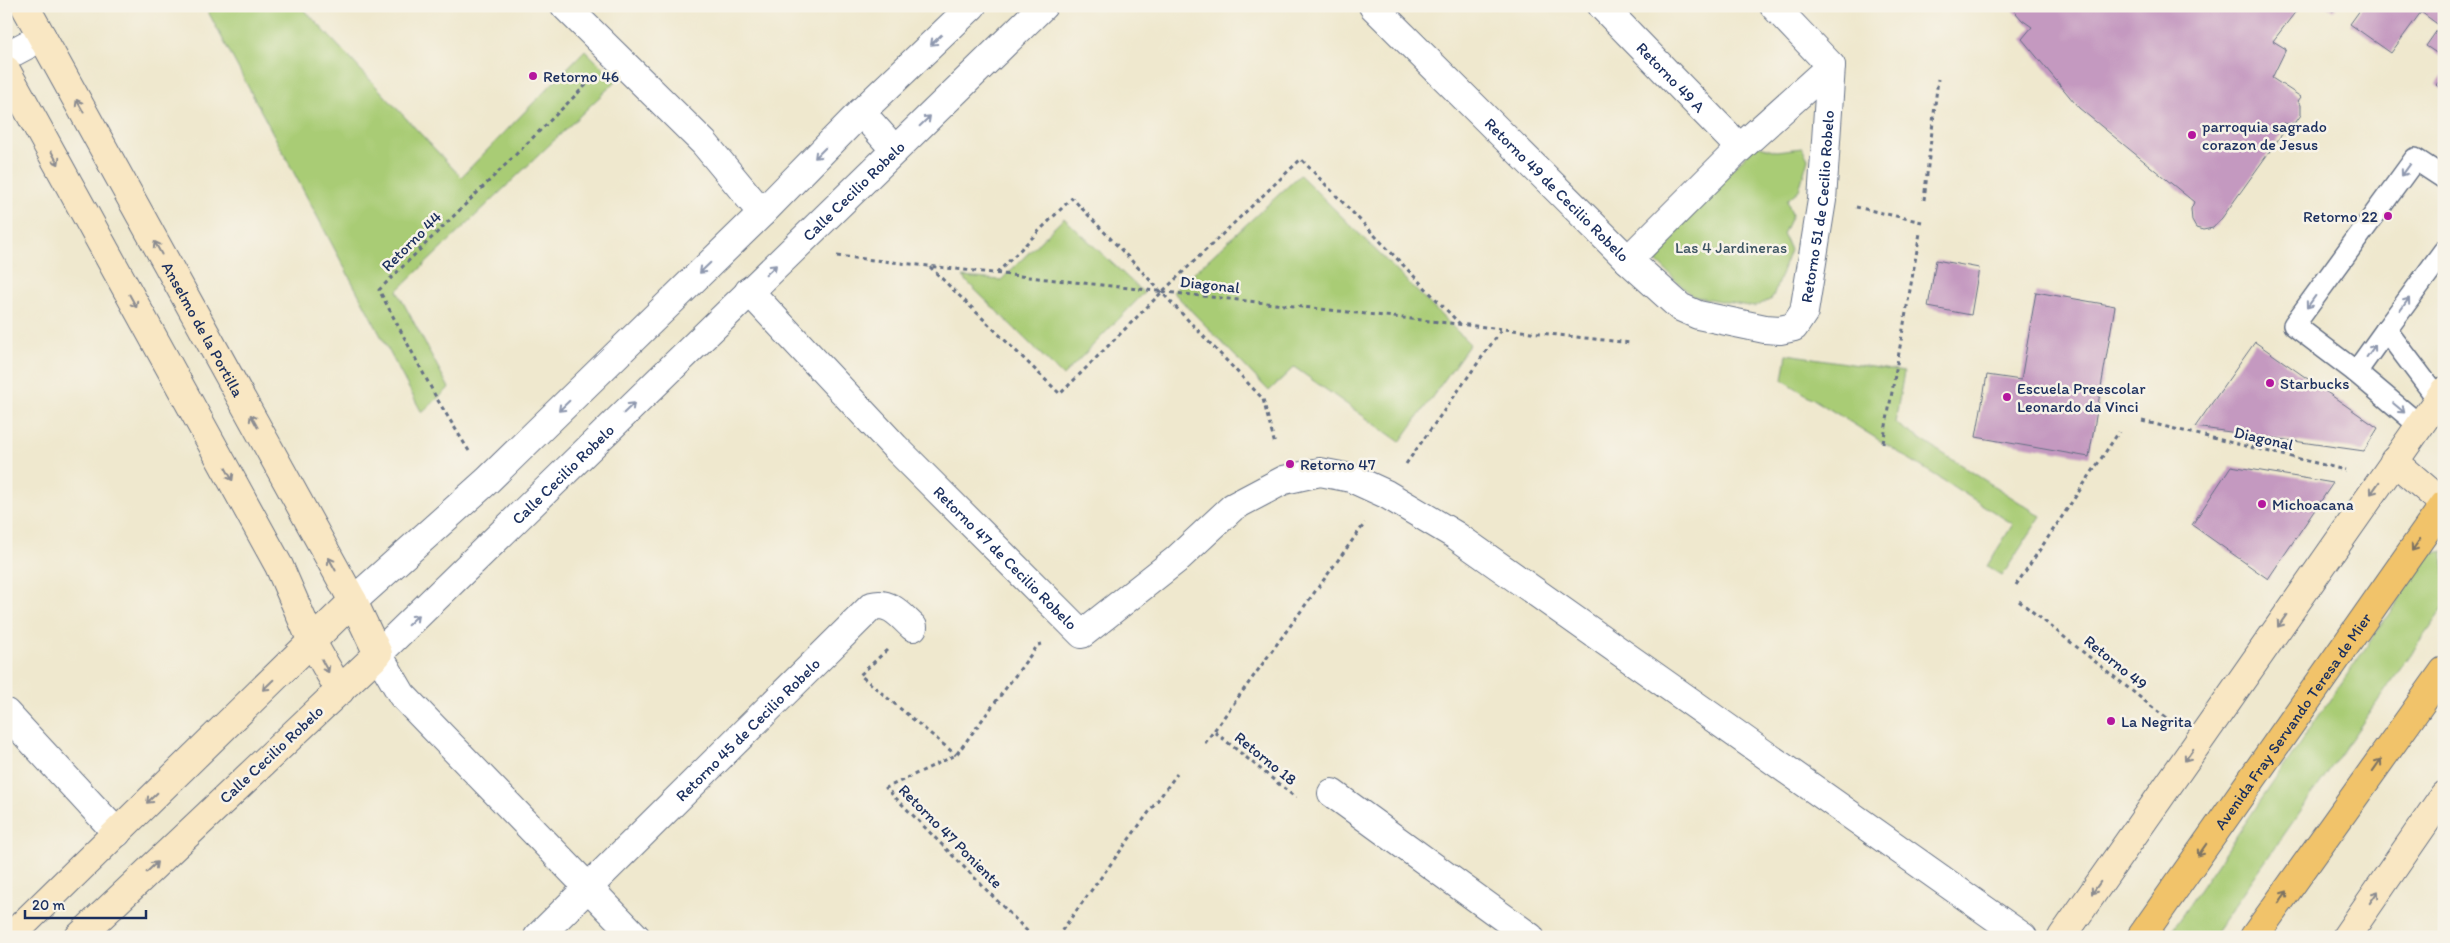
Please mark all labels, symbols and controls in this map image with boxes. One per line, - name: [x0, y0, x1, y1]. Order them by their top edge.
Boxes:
- one-way arrow: [930, 34, 943, 46]
- street label: Retorno 49 A: [1632, 38, 1709, 116]
- place label: Retorno 46: [543, 67, 619, 86]
- marker: Retorno 46: [527, 70, 539, 82]
- one-way arrow: [75, 99, 84, 114]
- street label: Retorno 51 de Cecilio Robelo: [1797, 110, 1838, 304]
- one-way arrow: [919, 114, 931, 127]
- street label: Retorno 49 de Cecilio Robelo: [1481, 114, 1633, 266]
- place label: parroquia sagrado corazon de Jesus: [2202, 117, 2327, 154]
- marker: parroquia sagrado corazon de Jesus: [2186, 129, 2198, 141]
- street label: Calle Cecilio Robelo: [799, 137, 909, 245]
- one-way arrow: [814, 147, 826, 160]
- one-way arrow: [50, 151, 60, 166]
- one-way arrow: [2401, 163, 2412, 176]
- street label: Retorno 44: [377, 207, 446, 275]
- place label: Retorno 22: [2303, 207, 2379, 226]
- marker: Retorno 22: [2382, 210, 2394, 222]
- park label: Las 4 Jardineras: [1675, 238, 1787, 257]
- one-way arrow: [153, 241, 163, 256]
- street label: Anselmo de la Portilla: [158, 259, 248, 401]
- one-way arrow: [699, 262, 711, 274]
- one-way arrow: [764, 264, 777, 276]
- street label: Diagonal: [1179, 272, 1241, 297]
- one-way arrow: [129, 293, 139, 307]
- one-way arrow: [2306, 295, 2316, 309]
- one-way arrow: [2400, 298, 2411, 311]
- one-way arrow: [2366, 344, 2376, 358]
- place label: Starbucks: [2280, 374, 2349, 393]
- marker: Starbucks: [2264, 377, 2276, 389]
- place label: Escuela Preescolar Leonardo da Vinci: [2017, 379, 2145, 416]
- marker: Escuela Preescolar Leonardo da Vinci: [2001, 391, 2013, 403]
- one-way arrow: [558, 400, 570, 412]
- one-way arrow: [623, 402, 636, 414]
- one-way arrow: [2392, 402, 2405, 413]
- one-way arrow: [248, 415, 258, 429]
- street label: Calle Cecilio Robelo: [508, 420, 618, 528]
- street label: Diagonal: [2232, 422, 2296, 455]
- place label: Retorno 47: [1300, 455, 1376, 474]
- marker: Retorno 47: [1284, 458, 1296, 470]
- one-way arrow: [224, 466, 234, 480]
- one-way arrow: [2370, 481, 2380, 495]
- street label: Retorno 47 de Cecilio Robelo: [929, 482, 1081, 634]
- place label: Michoacana: [2272, 495, 2354, 514]
- marker: Michoacana: [2256, 498, 2268, 510]
- one-way arrow: [2411, 537, 2421, 551]
- one-way arrow: [327, 556, 337, 571]
- street label: Avenida Fray Servando Teresa de Mier: [2210, 609, 2376, 833]
- one-way arrow: [407, 613, 419, 626]
- one-way arrow: [2277, 614, 2287, 628]
- street label: Retorno 49: [2080, 631, 2151, 694]
- street label: Retorno 45 de Cecilio Robelo: [672, 654, 824, 805]
- one-way arrow: [321, 658, 331, 672]
- one-way arrow: [262, 678, 274, 691]
- street label: Calle Cecilio Robelo: [215, 701, 327, 807]
- place label: La Negrita: [2121, 712, 2193, 731]
- marker: La Negrita: [2105, 715, 2117, 727]
- street label: Retorno 18: [1231, 728, 1301, 789]
- one-way arrow: [2184, 747, 2194, 761]
- one-way arrow: [2372, 758, 2382, 772]
- street label: Retorno 47 Poniente: [895, 780, 1007, 892]
- one-way arrow: [146, 792, 158, 804]
- one-way arrow: [2197, 843, 2207, 857]
- one-way arrow: [146, 861, 158, 873]
- one-way arrow: [2091, 881, 2101, 895]
- scale bar: [25, 888, 146, 920]
- one-way arrow: [2278, 890, 2288, 904]
- one-way arrow: [2369, 890, 2379, 904]
- text: 20 m: [32, 896, 66, 914]

